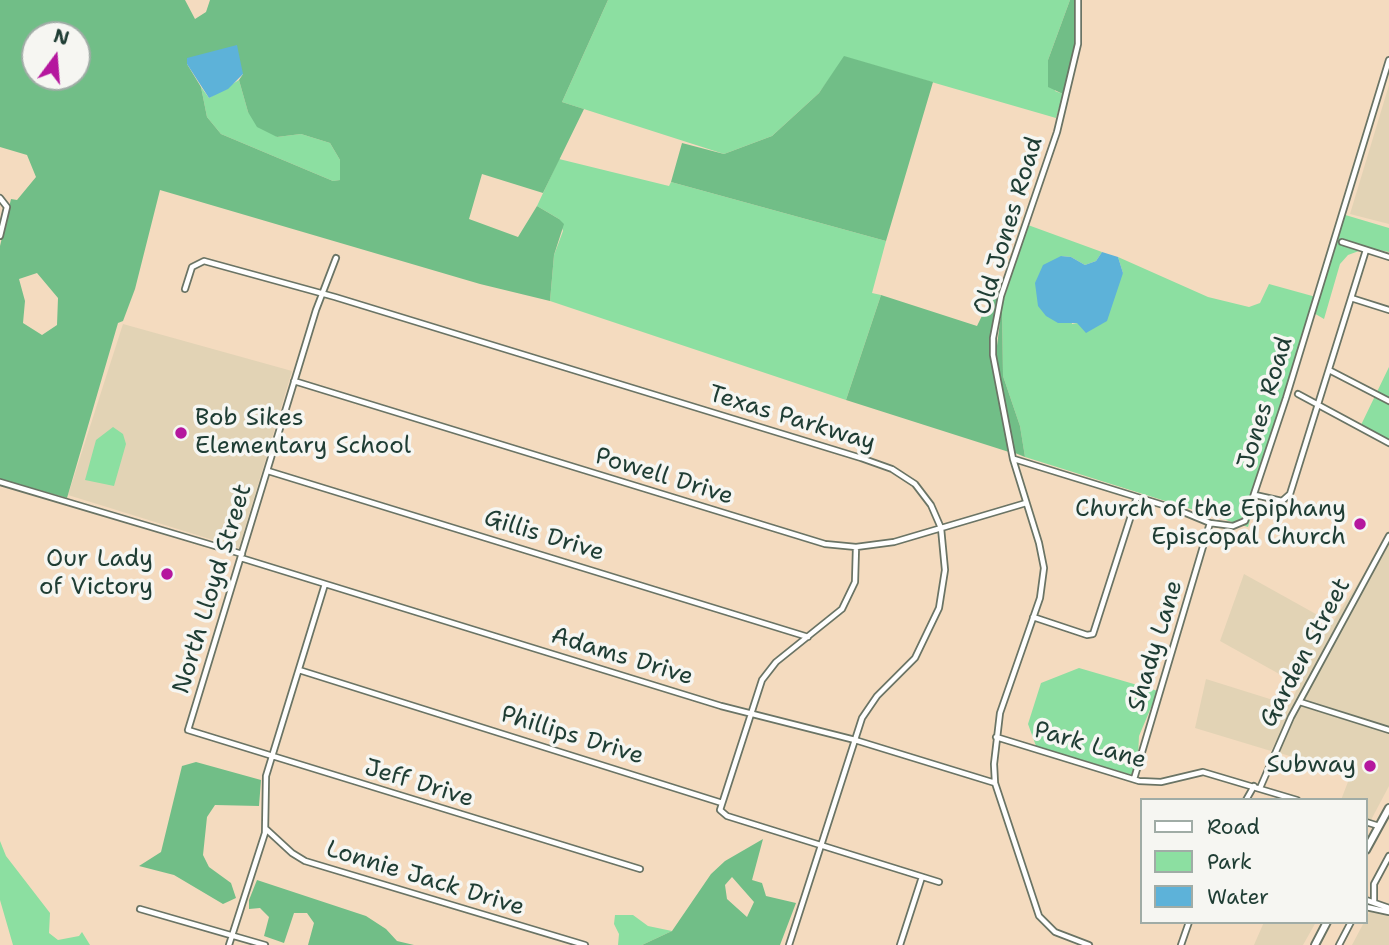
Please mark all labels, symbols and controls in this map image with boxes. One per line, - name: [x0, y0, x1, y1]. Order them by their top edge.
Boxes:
- north arrow: [21, 21, 91, 91]
- text: N: [51, 23, 72, 51]
- street label: Old Jones Road: [968, 133, 1050, 319]
- street label: Jones Road: [1232, 333, 1300, 473]
- street label: Texas Parkway: [705, 380, 879, 458]
- place label: Bob Sikes Elementary School: [195, 405, 411, 461]
- marker: Bob Sikes Elementary School: [173, 425, 189, 441]
- street label: Powell Drive: [591, 442, 737, 512]
- street label: North Lloyd Street: [167, 481, 259, 697]
- place label: Church of the Epiphany Episcopal Church: [1075, 496, 1346, 552]
- street label: Gillis Drive: [480, 504, 608, 568]
- marker: Church of the Epiphany Episcopal Church: [1352, 516, 1368, 532]
- place label: Our Lady of Victory: [39, 546, 153, 602]
- marker: Our Lady of Victory: [159, 566, 175, 582]
- street label: Garden Street: [1255, 573, 1357, 733]
- street label: Shady Lane: [1122, 577, 1190, 715]
- street label: Adams Drive: [547, 622, 697, 692]
- street label: Phillips Drive: [497, 701, 647, 771]
- street label: Park Lane: [1030, 716, 1150, 776]
- place label: Subway: [1267, 752, 1356, 780]
- street label: Jeff Drive: [361, 754, 477, 814]
- marker: Subway: [1362, 758, 1378, 774]
- legend: [1140, 798, 1368, 924]
- text: Road: [1207, 813, 1260, 841]
- street label: Lonnie Jack Drive: [322, 835, 528, 923]
- text: Park: [1207, 848, 1252, 876]
- text: Water: [1207, 883, 1269, 911]

